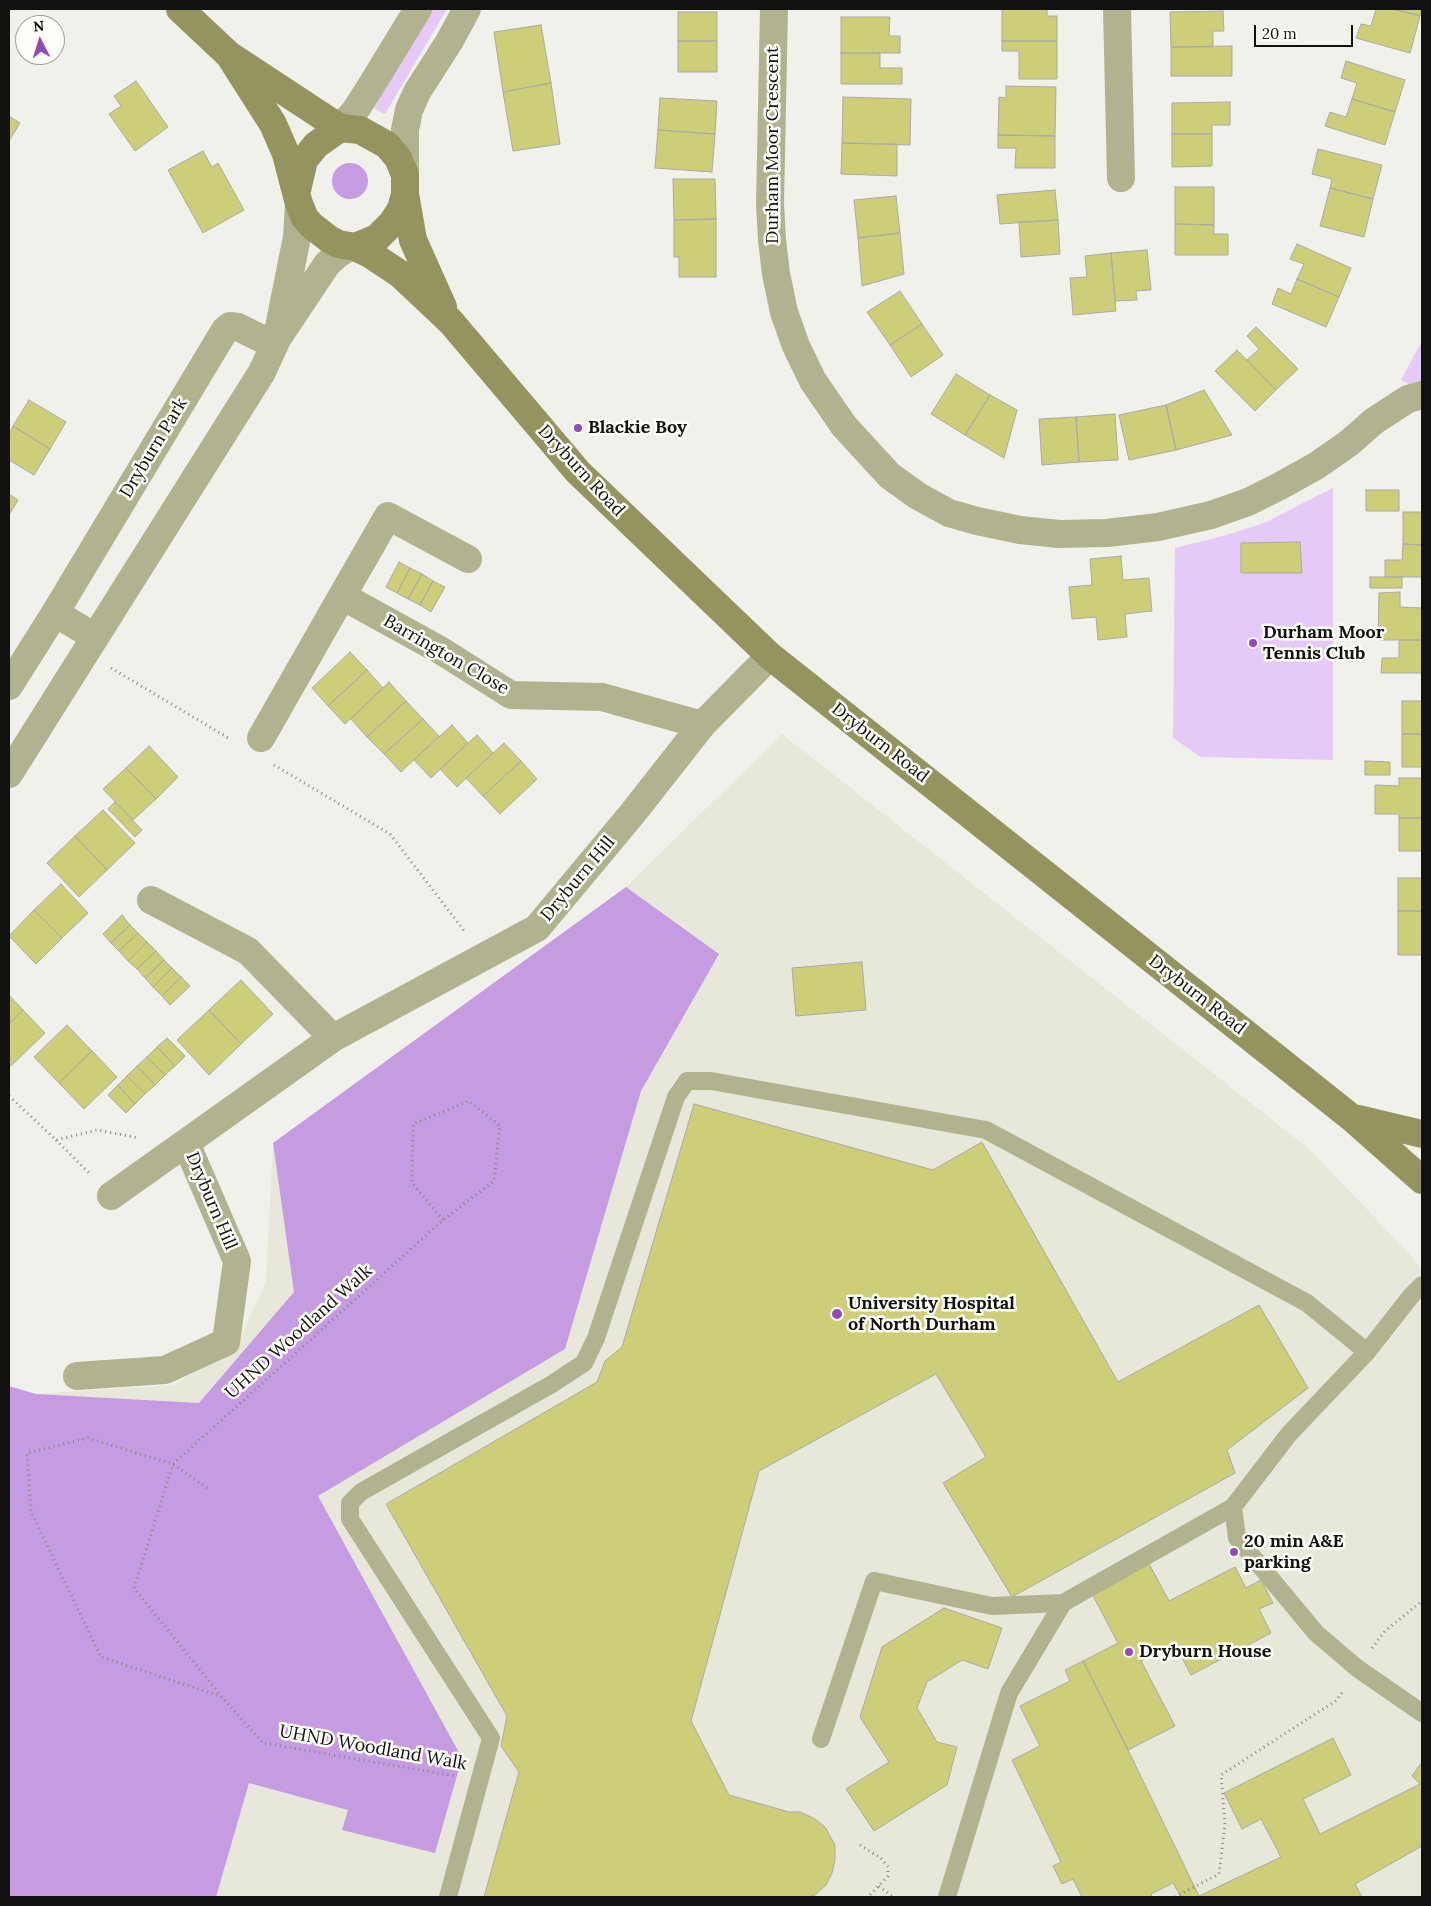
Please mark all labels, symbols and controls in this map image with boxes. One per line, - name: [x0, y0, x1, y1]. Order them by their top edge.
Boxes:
- north arrow: [15, 15, 65, 65]
- scale bar: [1256, 15, 1355, 47]
- text: N: [33, 17, 45, 35]
- text: 20 m: [1262, 24, 1297, 43]
- street label: Durham Moor Crescent: [762, 46, 784, 244]
- street label: Dryburn Park: [116, 394, 192, 502]
- place label: Blackie Boy: [588, 417, 687, 439]
- street label: Dryburn Road: [533, 421, 629, 521]
- marker: Blackie Boy: [572, 422, 584, 434]
- street label: Barrington Close: [379, 610, 513, 700]
- place label: Durham Moor Tennis Club: [1263, 622, 1384, 664]
- marker: Durham Moor Tennis Club: [1247, 637, 1259, 649]
- street label: Dryburn Road: [827, 698, 933, 788]
- street label: Dryburn Hill: [536, 832, 620, 926]
- street label: Dryburn Road: [1144, 950, 1250, 1040]
- street label: Dryburn Hill: [181, 1149, 241, 1253]
- street label: UHND Woodland Walk: [221, 1260, 377, 1404]
- place label: University Hospital of North Durham: [848, 1293, 1015, 1336]
- marker: University Hospital of North Durham: [830, 1307, 844, 1321]
- place label: 20 min A&E parking: [1244, 1531, 1344, 1574]
- marker: 20 min A&E parking: [1228, 1546, 1240, 1558]
- place label: Dryburn House: [1139, 1641, 1271, 1663]
- marker: Dryburn House: [1123, 1646, 1135, 1658]
- street label: UHND Woodland Walk: [278, 1721, 468, 1775]

